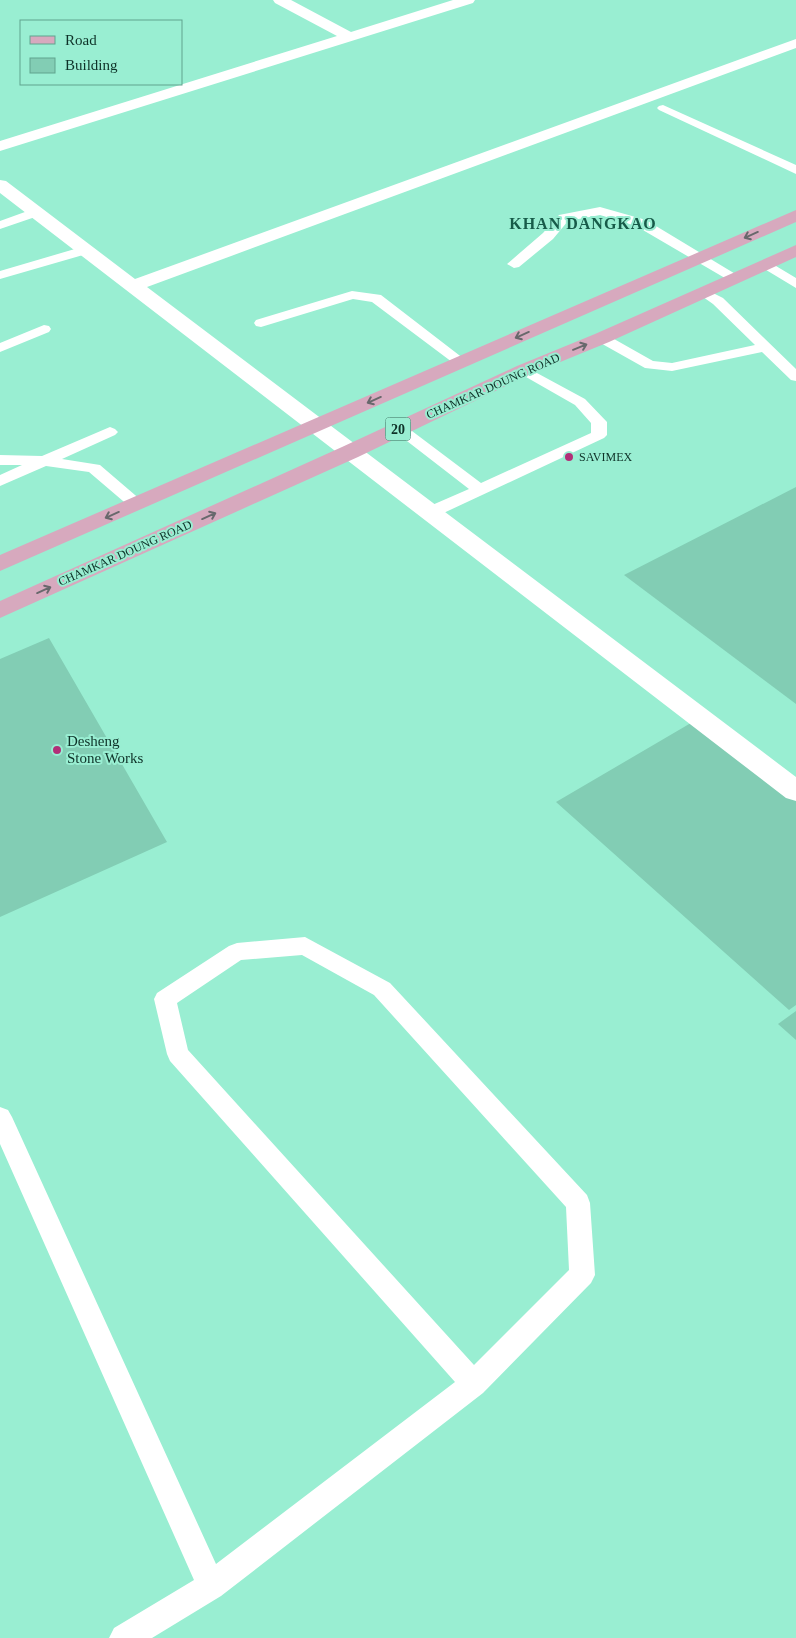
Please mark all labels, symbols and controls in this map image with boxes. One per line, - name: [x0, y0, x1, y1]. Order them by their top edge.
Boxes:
- legend: [20, 20, 182, 85]
- text: Road: [65, 32, 97, 48]
- text: Building: [65, 57, 118, 73]
- district label: KHAN DANGKAO: [509, 215, 657, 232]
- one-way arrow: [744, 230, 759, 240]
- one-way arrow: [515, 331, 530, 341]
- one-way arrow: [571, 342, 587, 351]
- street label: CHAMKAR DOUNG ROAD: [424, 350, 562, 422]
- one-way arrow: [366, 397, 381, 406]
- road number: 20: [386, 418, 410, 440]
- place label: SAVIMEX: [579, 450, 632, 464]
- marker: SAVIMEX: [563, 451, 575, 463]
- one-way arrow: [105, 510, 120, 520]
- one-way arrow: [201, 510, 216, 520]
- street label: CHAMKAR DOUNG ROAD: [56, 517, 194, 589]
- one-way arrow: [36, 584, 51, 594]
- place label: Desheng Stone Works: [67, 733, 144, 766]
- marker: Desheng Stone Works: [51, 744, 63, 756]

